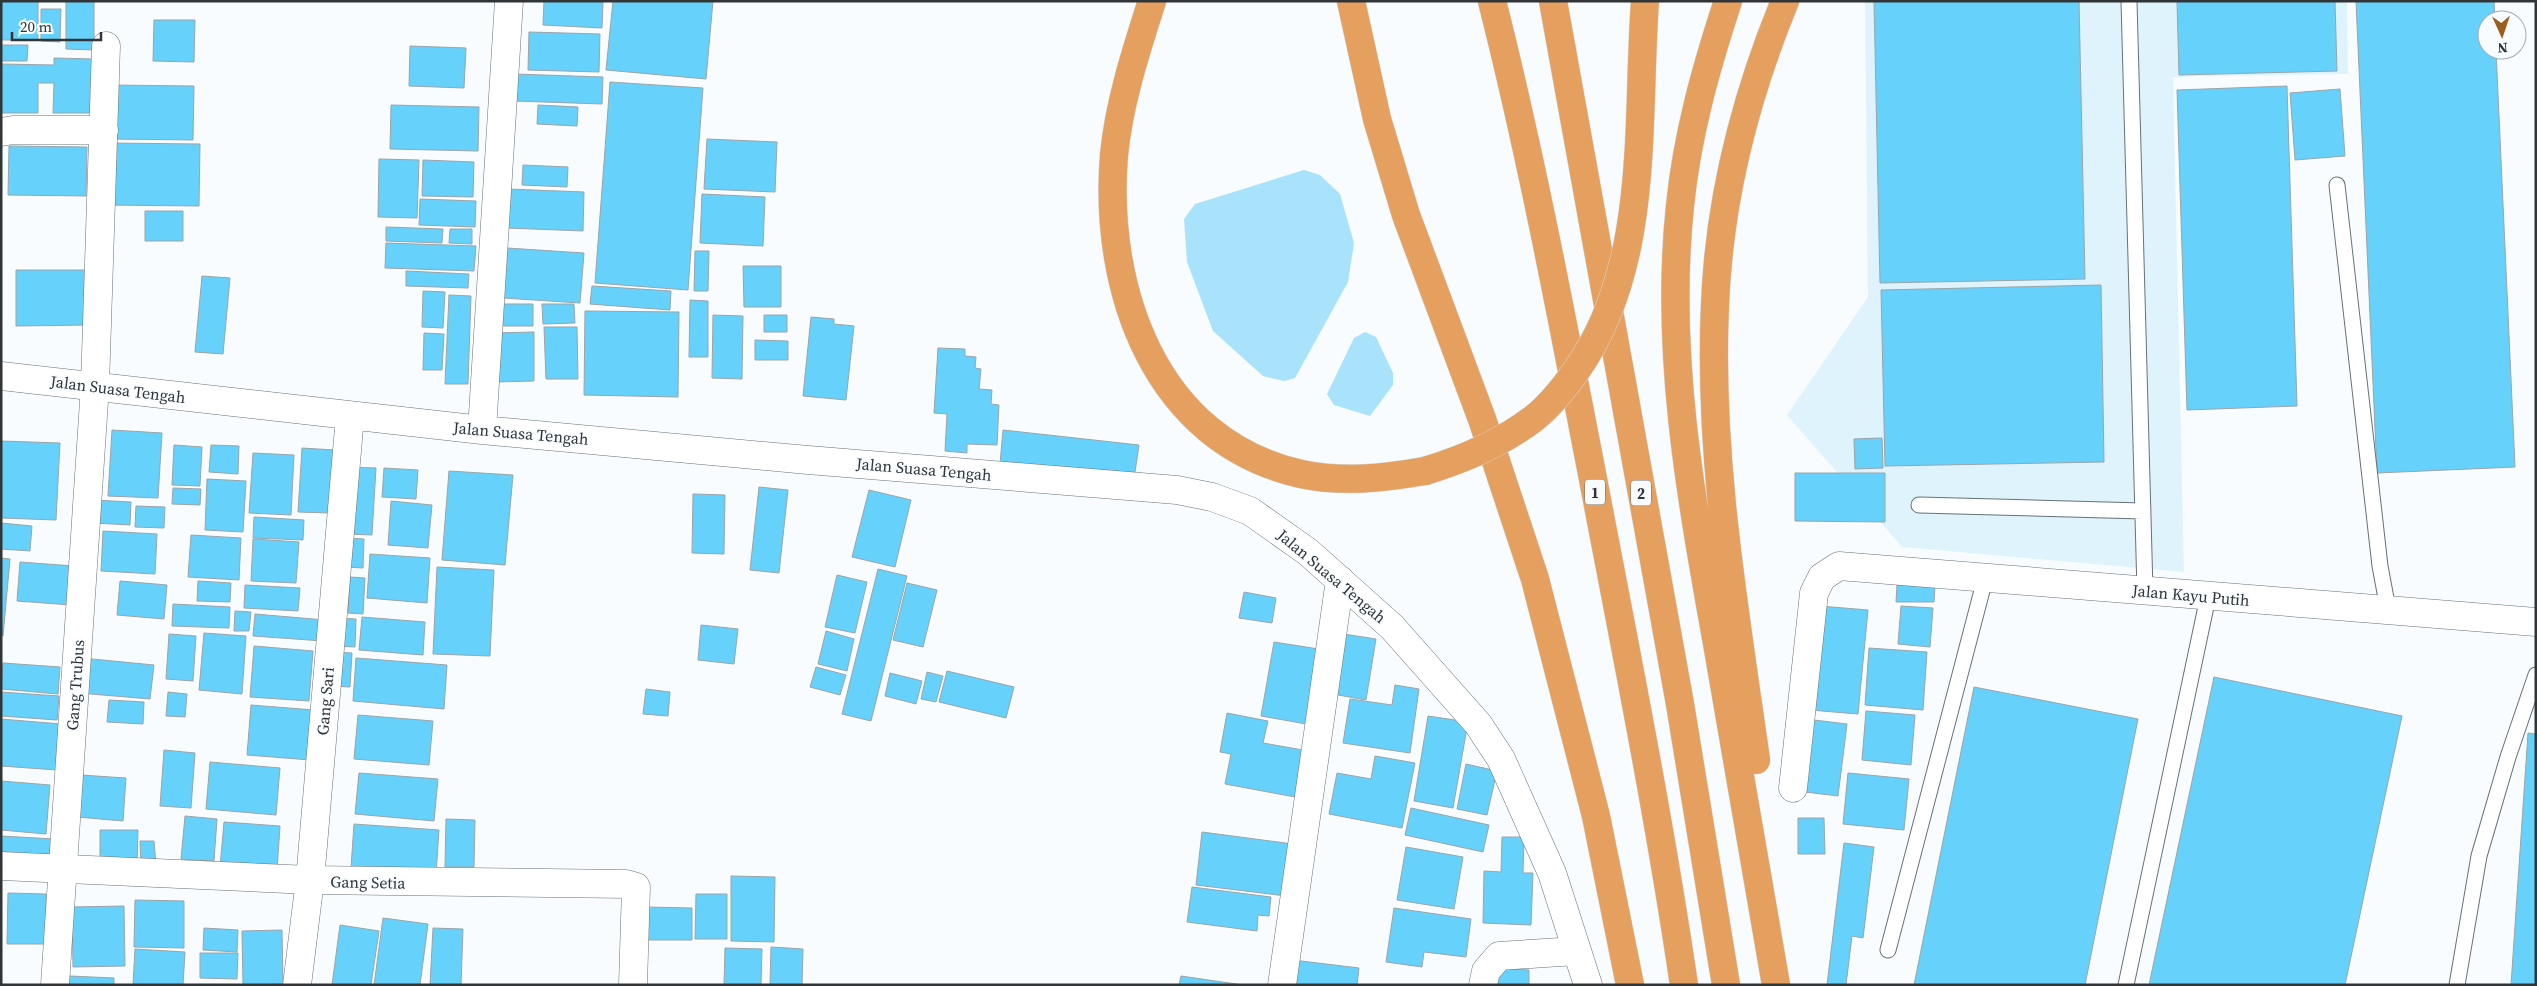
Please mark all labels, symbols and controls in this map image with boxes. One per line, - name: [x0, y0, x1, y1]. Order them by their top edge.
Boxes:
- scale bar: [12, 10, 101, 42]
- north arrow: [2477, 10, 2527, 60]
- text: 20 m: [20, 16, 52, 37]
- text: N: [2497, 38, 2508, 58]
- street label: Jalan Suasa Tengah: [48, 370, 187, 408]
- street label: Jalan Suasa Tengah: [451, 416, 590, 450]
- street label: Jalan Suasa Tengah: [854, 452, 993, 486]
- road number: 1: [1585, 480, 1605, 504]
- road number: 2: [1631, 480, 1651, 506]
- street label: Jalan Suasa Tengah: [1272, 523, 1391, 628]
- street label: Jalan Kayu Putih: [2130, 579, 2251, 611]
- street label: Gang Trubus: [61, 639, 89, 731]
- street label: Gang Sari: [311, 666, 339, 736]
- street label: Gang Setia: [330, 870, 407, 894]

